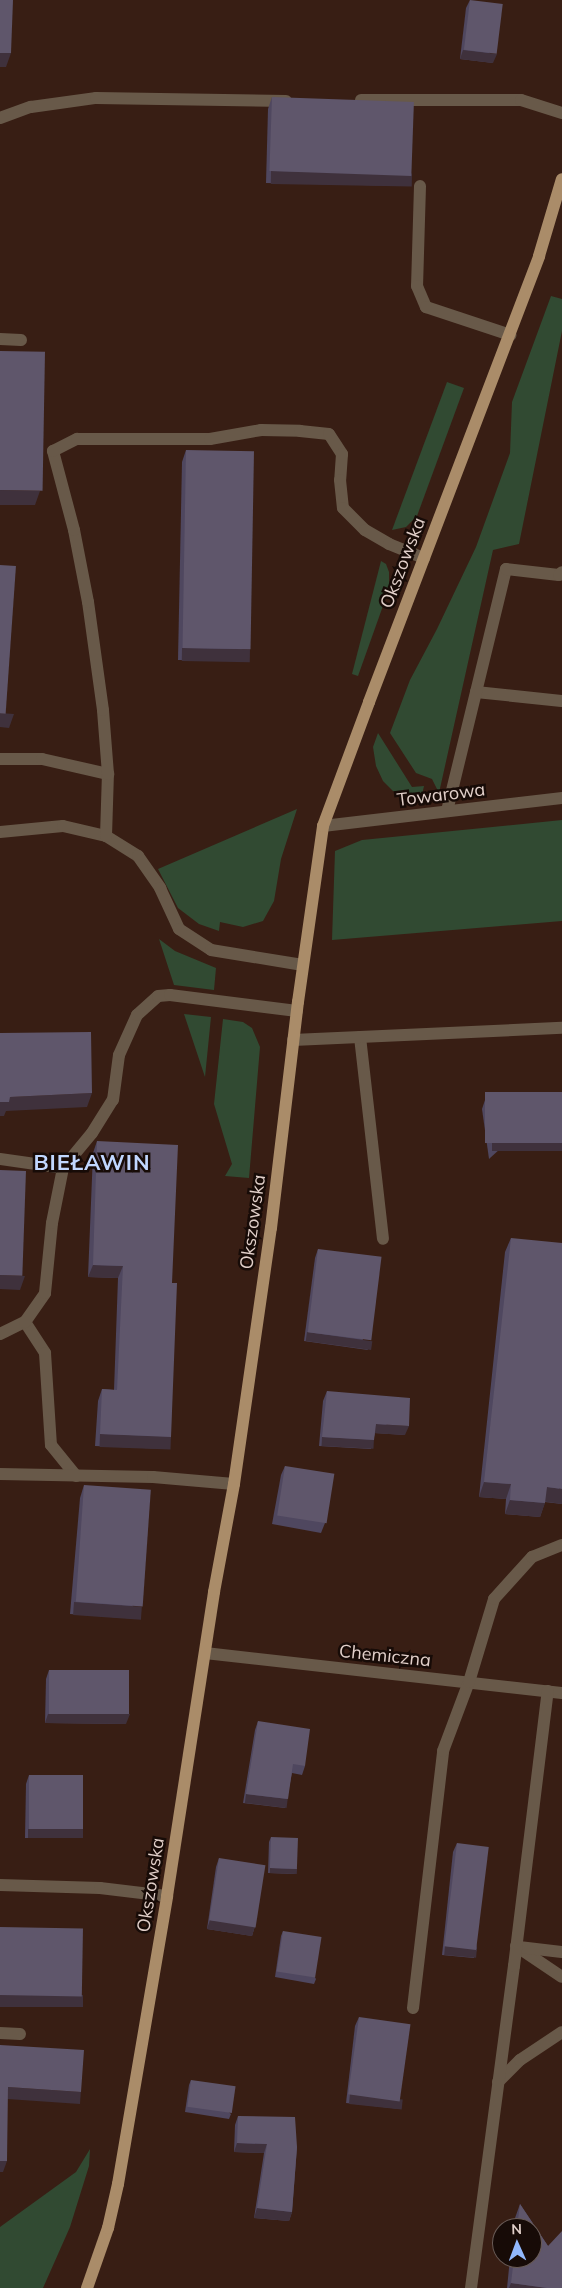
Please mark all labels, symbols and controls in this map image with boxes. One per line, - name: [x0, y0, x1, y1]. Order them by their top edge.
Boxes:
- street label: Okszowska: [376, 515, 430, 611]
- street label: Towarowa: [396, 779, 486, 811]
- district label: BIEŁAWIN: [32, 1150, 152, 1176]
- street label: Okszowska: [236, 1173, 270, 1271]
- street label: Chemiczna: [338, 1640, 432, 1672]
- street label: Okszowska: [133, 1836, 169, 1934]
- north arrow: [492, 2218, 542, 2268]
- text: N: [511, 2220, 522, 2238]

